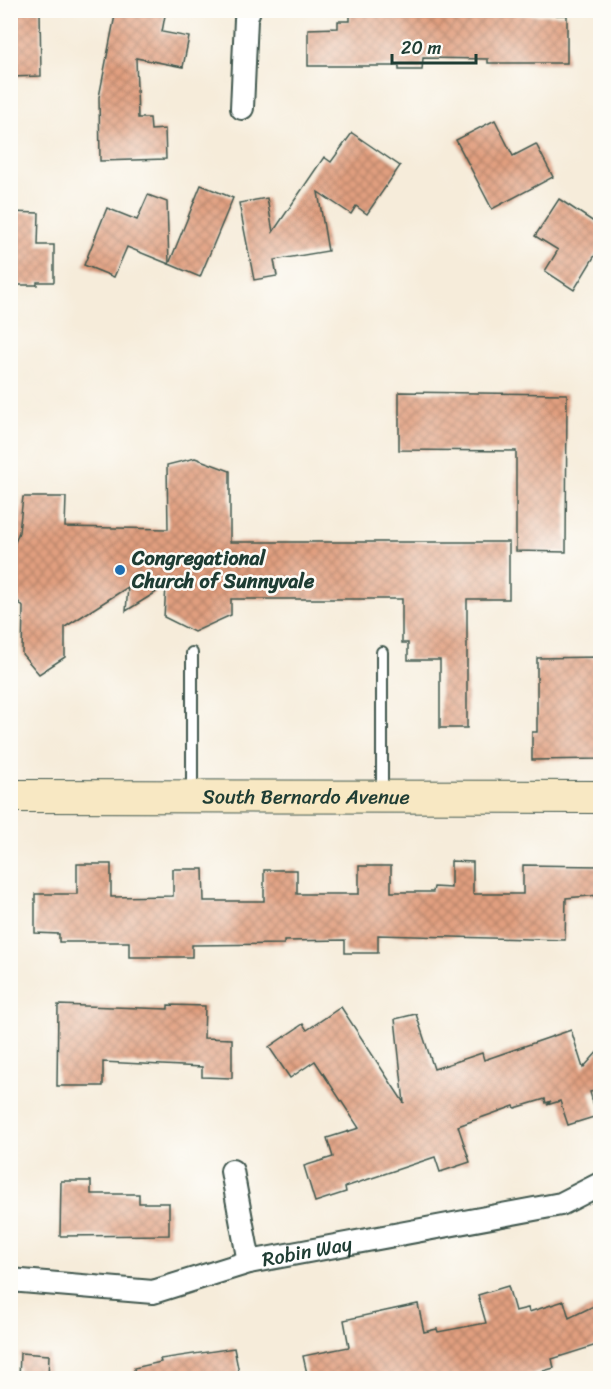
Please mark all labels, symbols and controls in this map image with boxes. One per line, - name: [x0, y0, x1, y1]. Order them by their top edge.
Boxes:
- scale bar: [392, 27, 476, 65]
- text: 20 m: [401, 32, 441, 64]
- place label: Congregational Church of Sunnyvale: [131, 541, 315, 599]
- marker: Congregational Church of Sunnyvale: [113, 563, 127, 577]
- street label: South Bernardo Avenue: [202, 779, 410, 814]
- street label: Robin Way: [259, 1226, 355, 1277]

